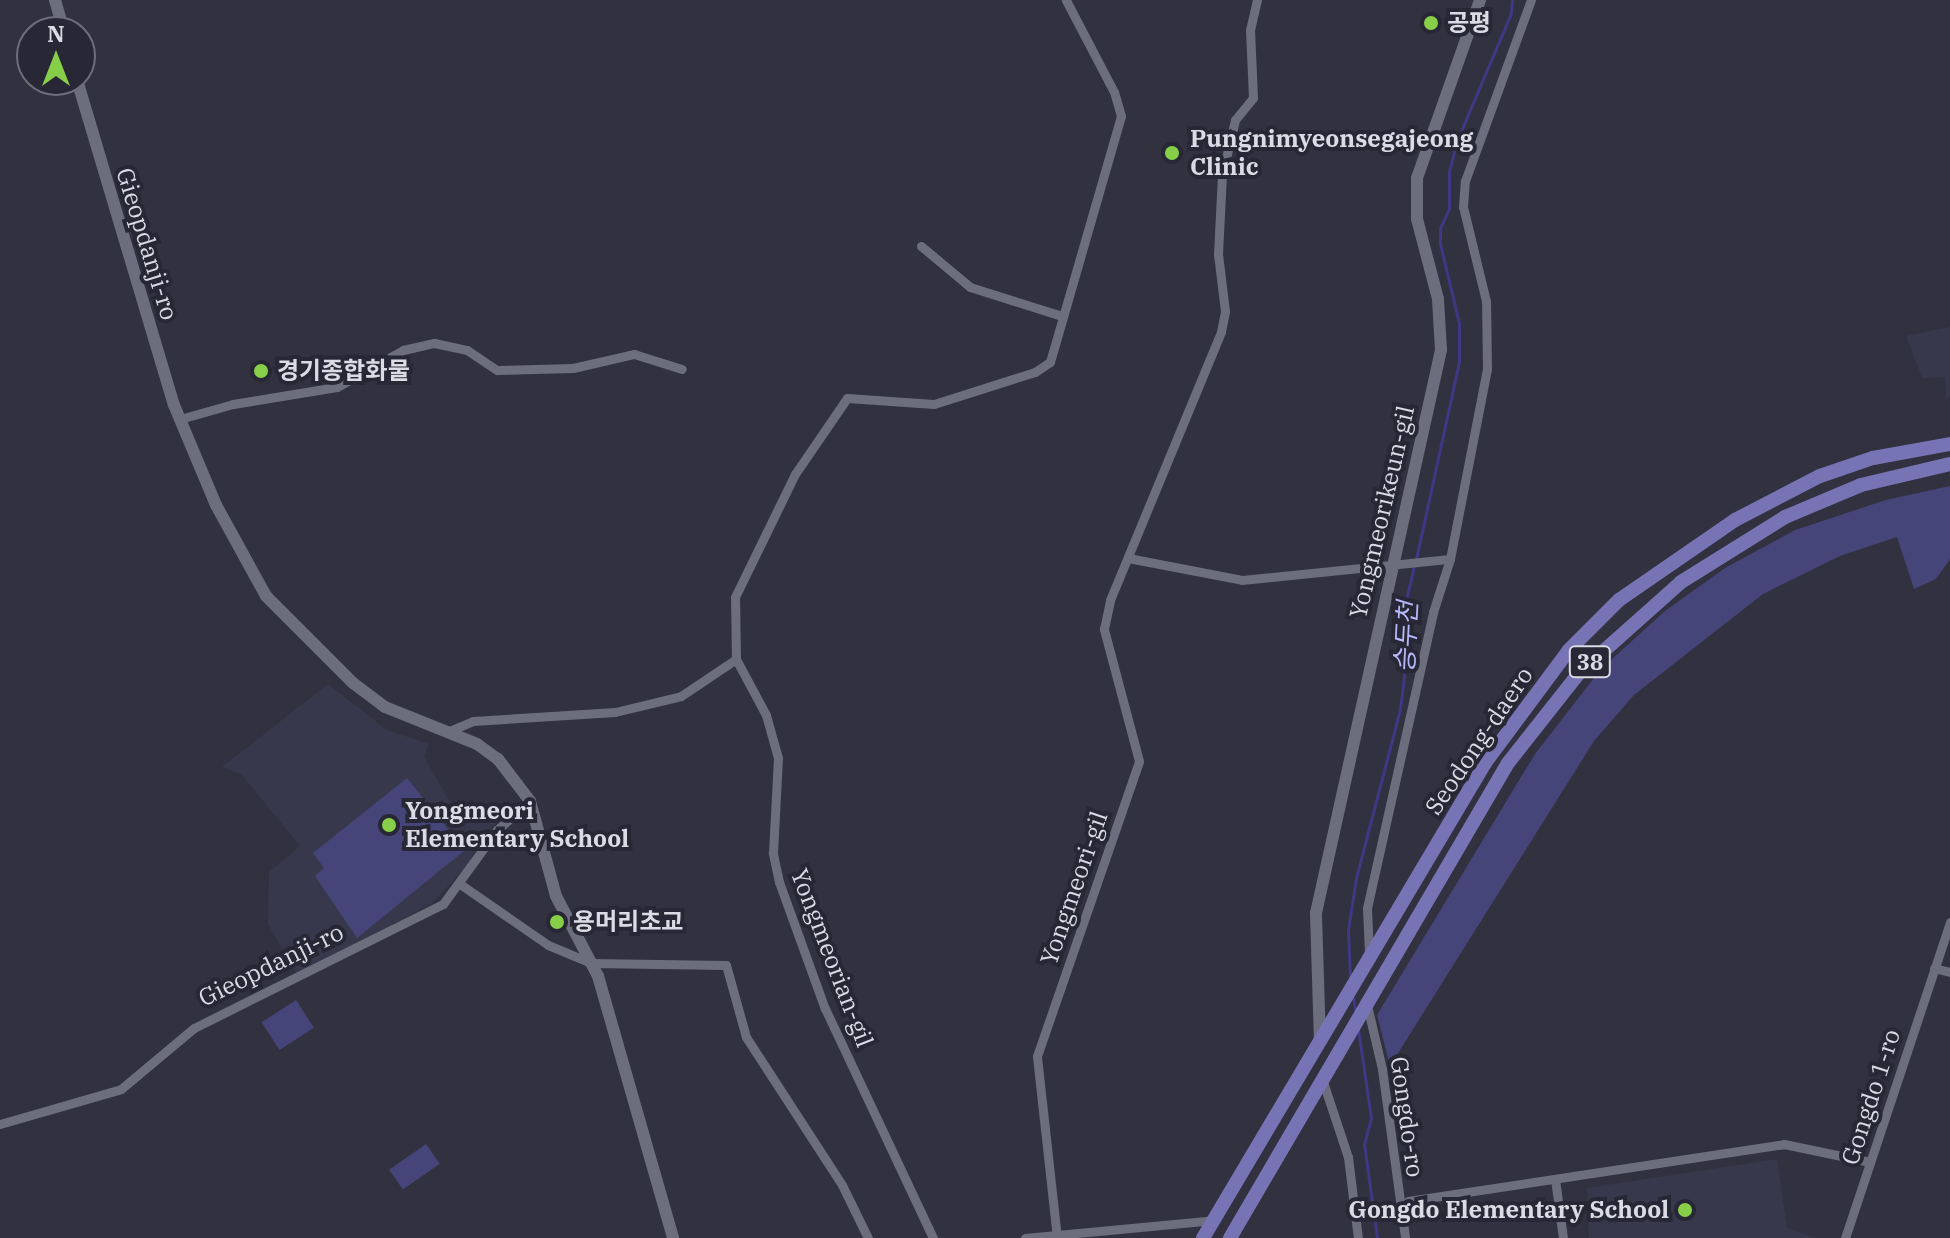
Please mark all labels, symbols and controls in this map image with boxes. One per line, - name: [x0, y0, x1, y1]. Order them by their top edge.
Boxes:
- place label: 공평: [1447, 9, 1491, 37]
- marker: 공평: [1422, 14, 1440, 32]
- north arrow: [16, 16, 96, 96]
- text: N: [47, 19, 65, 48]
- place label: Pungnimyeonsegajeong Clinic: [1190, 125, 1473, 181]
- marker: Pungnimyeonsegajeong Clinic: [1161, 142, 1183, 164]
- street label: Gieopdanji-ro: [110, 164, 184, 324]
- place label: 경기종합화물: [277, 357, 409, 385]
- marker: 경기종합화물: [252, 362, 270, 380]
- street label: Yongmeorikeun-gil: [1344, 403, 1420, 621]
- water label: 승두천: [1389, 600, 1423, 674]
- road number: 38: [1568, 644, 1612, 680]
- street label: Seodong-daero: [1419, 662, 1539, 820]
- place label: Yongmeori Elementary School: [405, 797, 629, 853]
- street label: Yongmeori-gil: [1034, 807, 1114, 969]
- marker: Yongmeori Elementary School: [380, 816, 398, 834]
- street label: Yongmeorian-gil: [785, 865, 879, 1051]
- place label: 용머리초교: [573, 908, 683, 936]
- marker: 용머리초교: [548, 913, 566, 931]
- street label: Gieopdanji-ro: [194, 917, 348, 1013]
- street label: Gongdo 1-ro: [1836, 1026, 1906, 1168]
- street label: Gongdo-ro: [1384, 1055, 1430, 1179]
- place label: Gongdo Elementary School: [1348, 1196, 1669, 1224]
- marker: Gongdo Elementary School: [1676, 1201, 1694, 1219]

